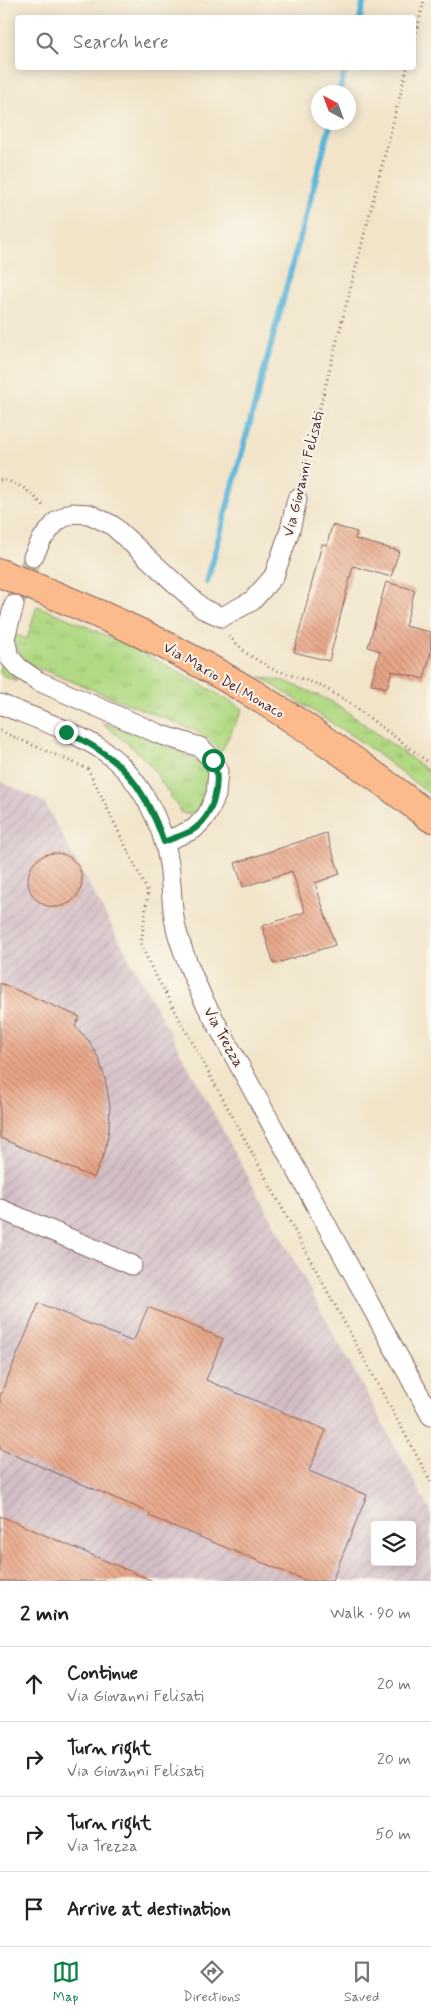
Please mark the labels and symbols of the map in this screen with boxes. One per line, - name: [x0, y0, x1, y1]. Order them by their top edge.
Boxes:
- north arrow: [311, 85, 356, 130]
- street label: Via Giovanni Felisati: [279, 409, 329, 539]
- street label: Via Mario Del Monaco: [159, 638, 288, 724]
- route end: [55, 721, 78, 744]
- route start: [202, 749, 225, 772]
- street label: Via Trezza: [198, 1004, 248, 1071]

